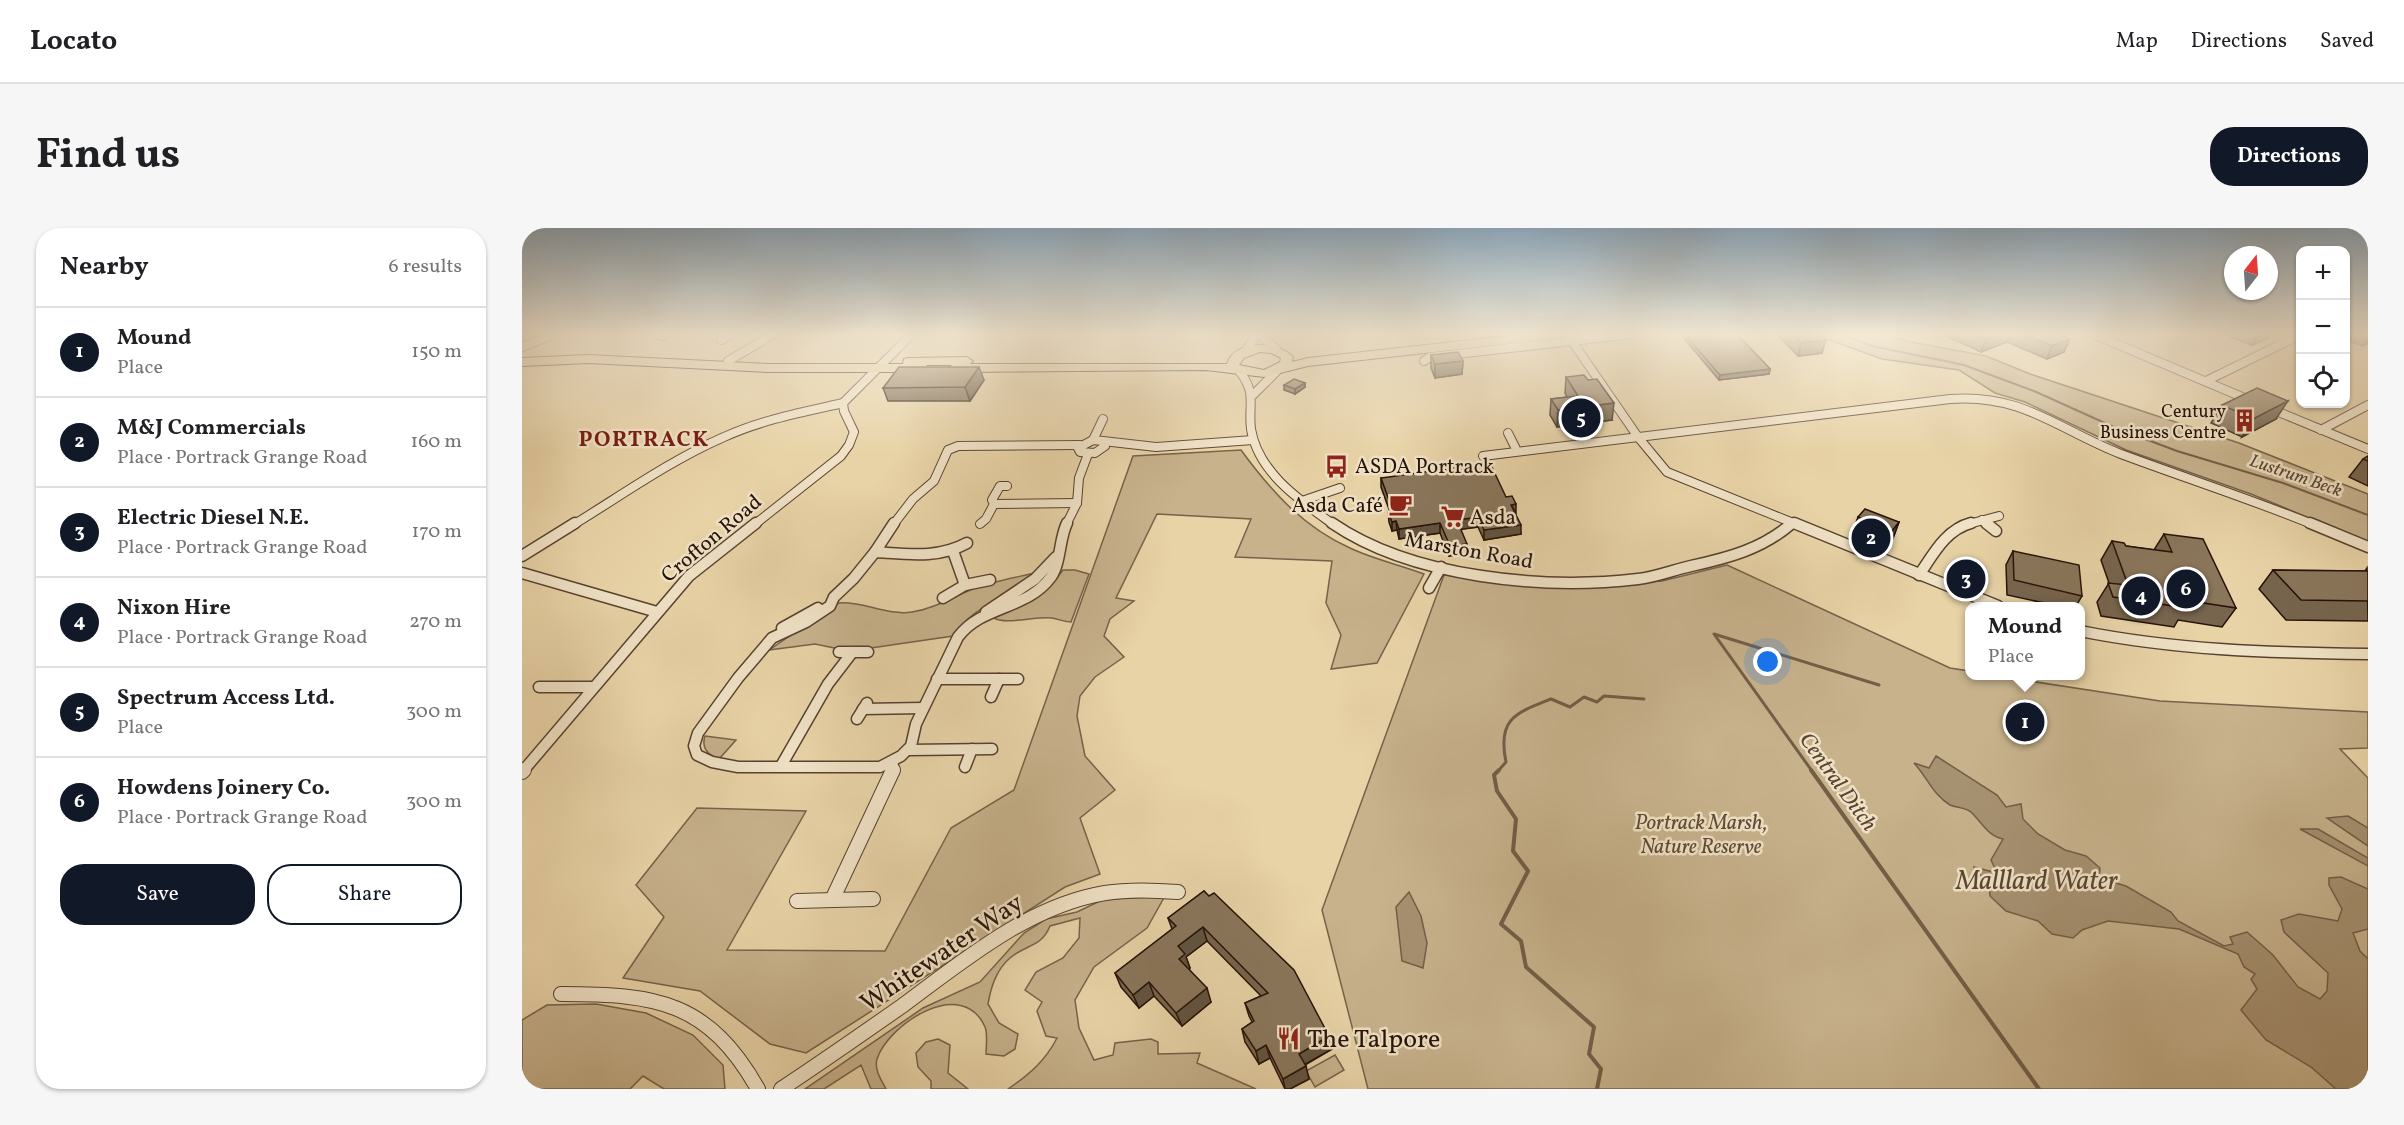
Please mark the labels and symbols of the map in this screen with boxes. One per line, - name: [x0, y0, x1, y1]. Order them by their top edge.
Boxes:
- north arrow: [2224, 246, 2278, 300]
- pin: 5: [1562, 396, 1600, 441]
- place label: Century Business Centre: [2100, 400, 2226, 446]
- building icon: Century Business Centre: [2231, 408, 2257, 434]
- district label: PORTRACK: [578, 425, 710, 456]
- water label: Lustrum Beck: [2246, 449, 2345, 504]
- bus stop icon: ASDA Portrack: [1324, 453, 1350, 479]
- place label: ASDA Portrack: [1355, 453, 1495, 482]
- street label: Crofton Road: [655, 488, 769, 590]
- place label: Asda Café: [1291, 492, 1383, 521]
- cafe icon: Asda Café: [1388, 492, 1414, 518]
- supermarket icon: Asda: [1439, 504, 1465, 530]
- place label: Asda: [1470, 504, 1516, 533]
- pin: 2: [1852, 516, 1890, 560]
- street label: Marston Road: [1402, 526, 1535, 577]
- pin: 3: [1946, 556, 1986, 602]
- pin: 6: [2166, 566, 2206, 612]
- pin: 4: [2122, 574, 2160, 619]
- your location: [1753, 647, 1782, 676]
- pin: 1: [2006, 700, 2044, 744]
- water label: Central Ditch: [1791, 727, 1883, 838]
- park label: Portrack Marsh, Nature Reserve: [1635, 809, 1767, 862]
- water label: Malllard Water: [1955, 863, 2119, 901]
- street label: Whitewater Way: [853, 886, 1031, 1022]
- place label: The Talpore: [1307, 1022, 1440, 1058]
- restaurant icon: The Talpore: [1276, 1025, 1302, 1051]

